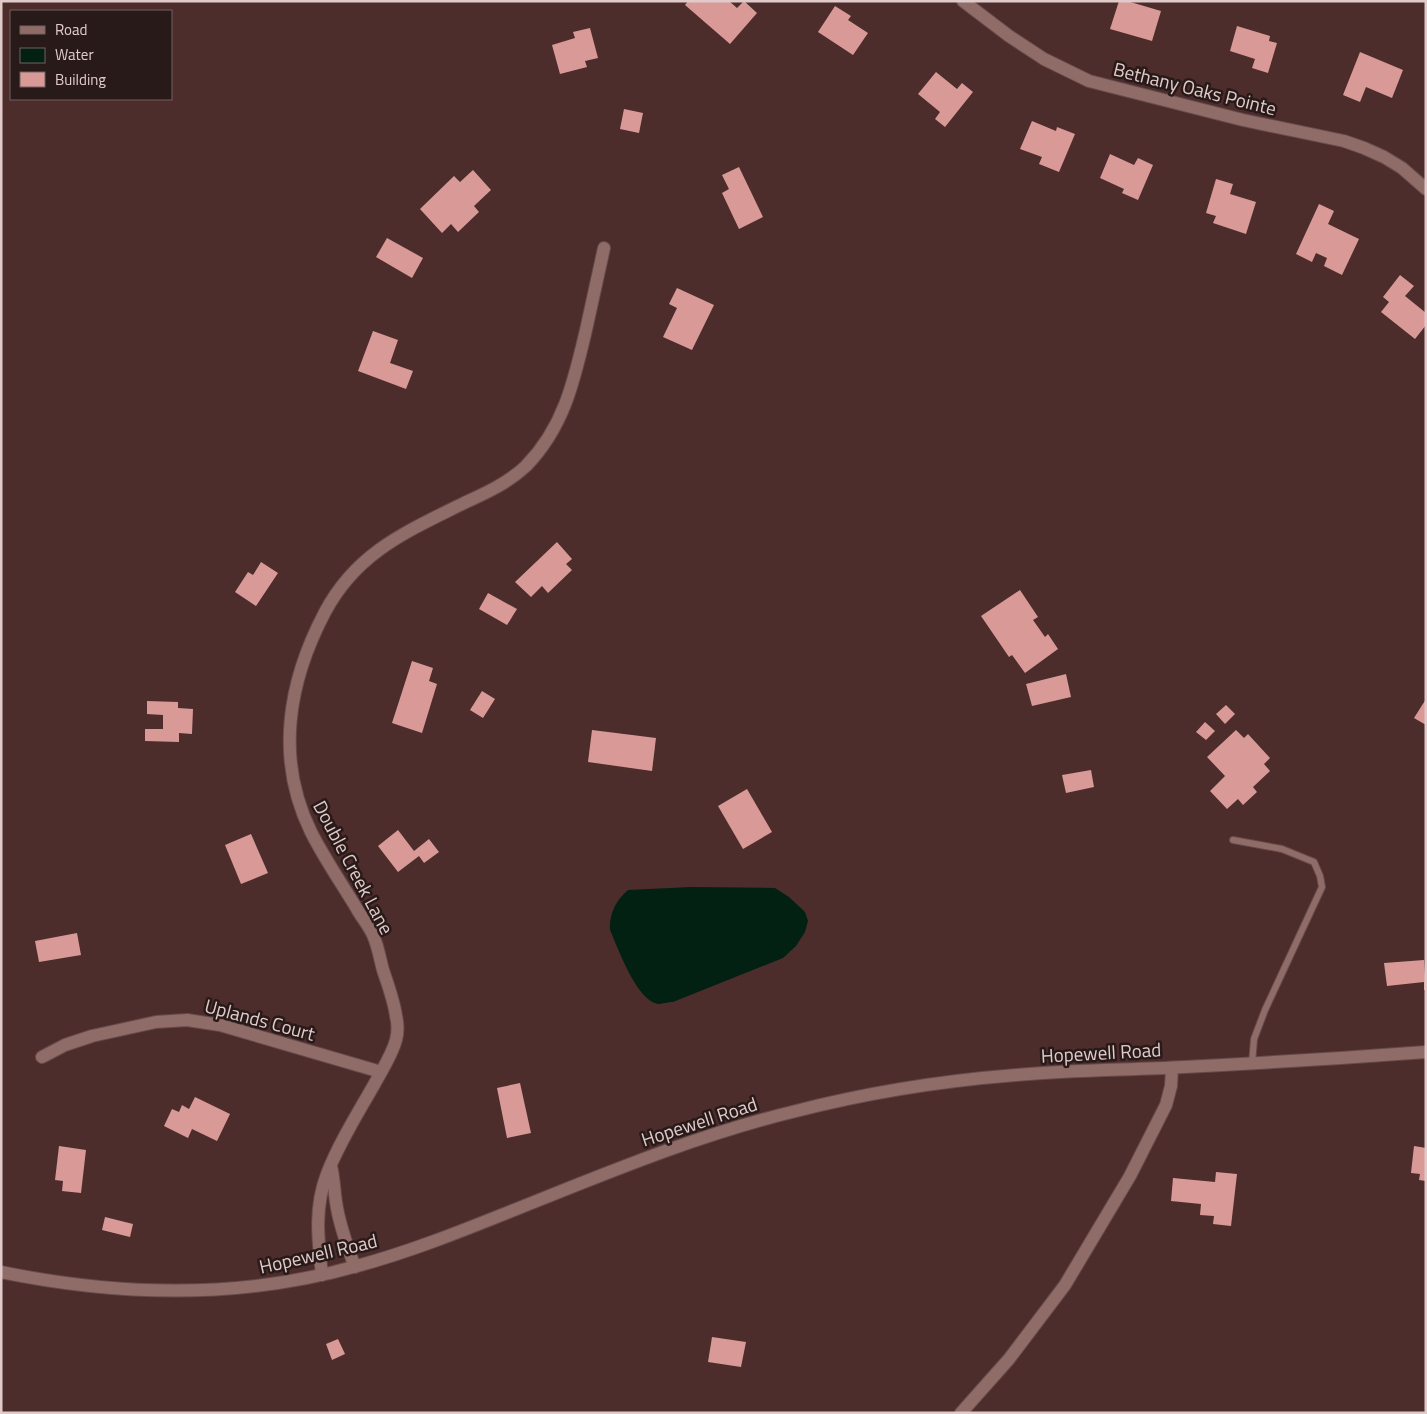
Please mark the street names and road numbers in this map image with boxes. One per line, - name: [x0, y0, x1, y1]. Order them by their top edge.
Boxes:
- street label: Bethany Oaks Pointe: [1110, 54, 1280, 122]
- street label: Double Creek Lane: [306, 795, 402, 939]
- street label: Uplands Court: [202, 990, 319, 1048]
- street label: Hopewell Road: [1040, 1034, 1162, 1070]
- street label: Hopewell Road: [637, 1089, 761, 1153]
- street label: Hopewell Road: [256, 1225, 380, 1281]

